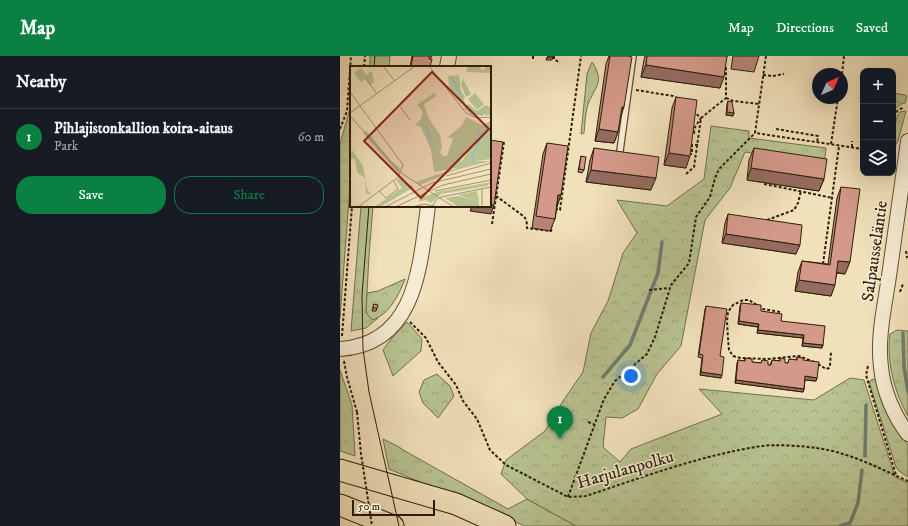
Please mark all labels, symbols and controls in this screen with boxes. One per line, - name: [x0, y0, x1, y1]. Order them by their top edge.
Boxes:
- text: Map: [20, 17, 55, 40]
- text: Map: [728, 19, 754, 37]
- text: Directions: [776, 19, 834, 37]
- text: Saved: [856, 19, 888, 37]
- inset map: [350, 66, 491, 207]
- north arrow: [812, 68, 848, 104]
- map controls: [860, 68, 896, 176]
- button: +: [860, 68, 896, 104]
- text: Nearby: [16, 71, 66, 93]
- button: −: [860, 104, 896, 140]
- text: Pihlajistonkallion koira-aitaus: [54, 119, 233, 138]
- text: 1: [27, 129, 31, 145]
- text: 60 m: [298, 129, 324, 145]
- text: Park: [54, 138, 78, 154]
- button: layers: [860, 140, 896, 176]
- button: Save: [16, 176, 166, 214]
- button: Share: [174, 176, 324, 214]
- street label: Salpausseläntie: [857, 199, 893, 303]
- your location: [621, 366, 641, 386]
- pin: 1: [547, 406, 573, 439]
- street label: Harjulanpolku: [574, 446, 676, 494]
- scale bar: [352, 498, 435, 517]
- text: 50 m: [358, 500, 380, 514]

